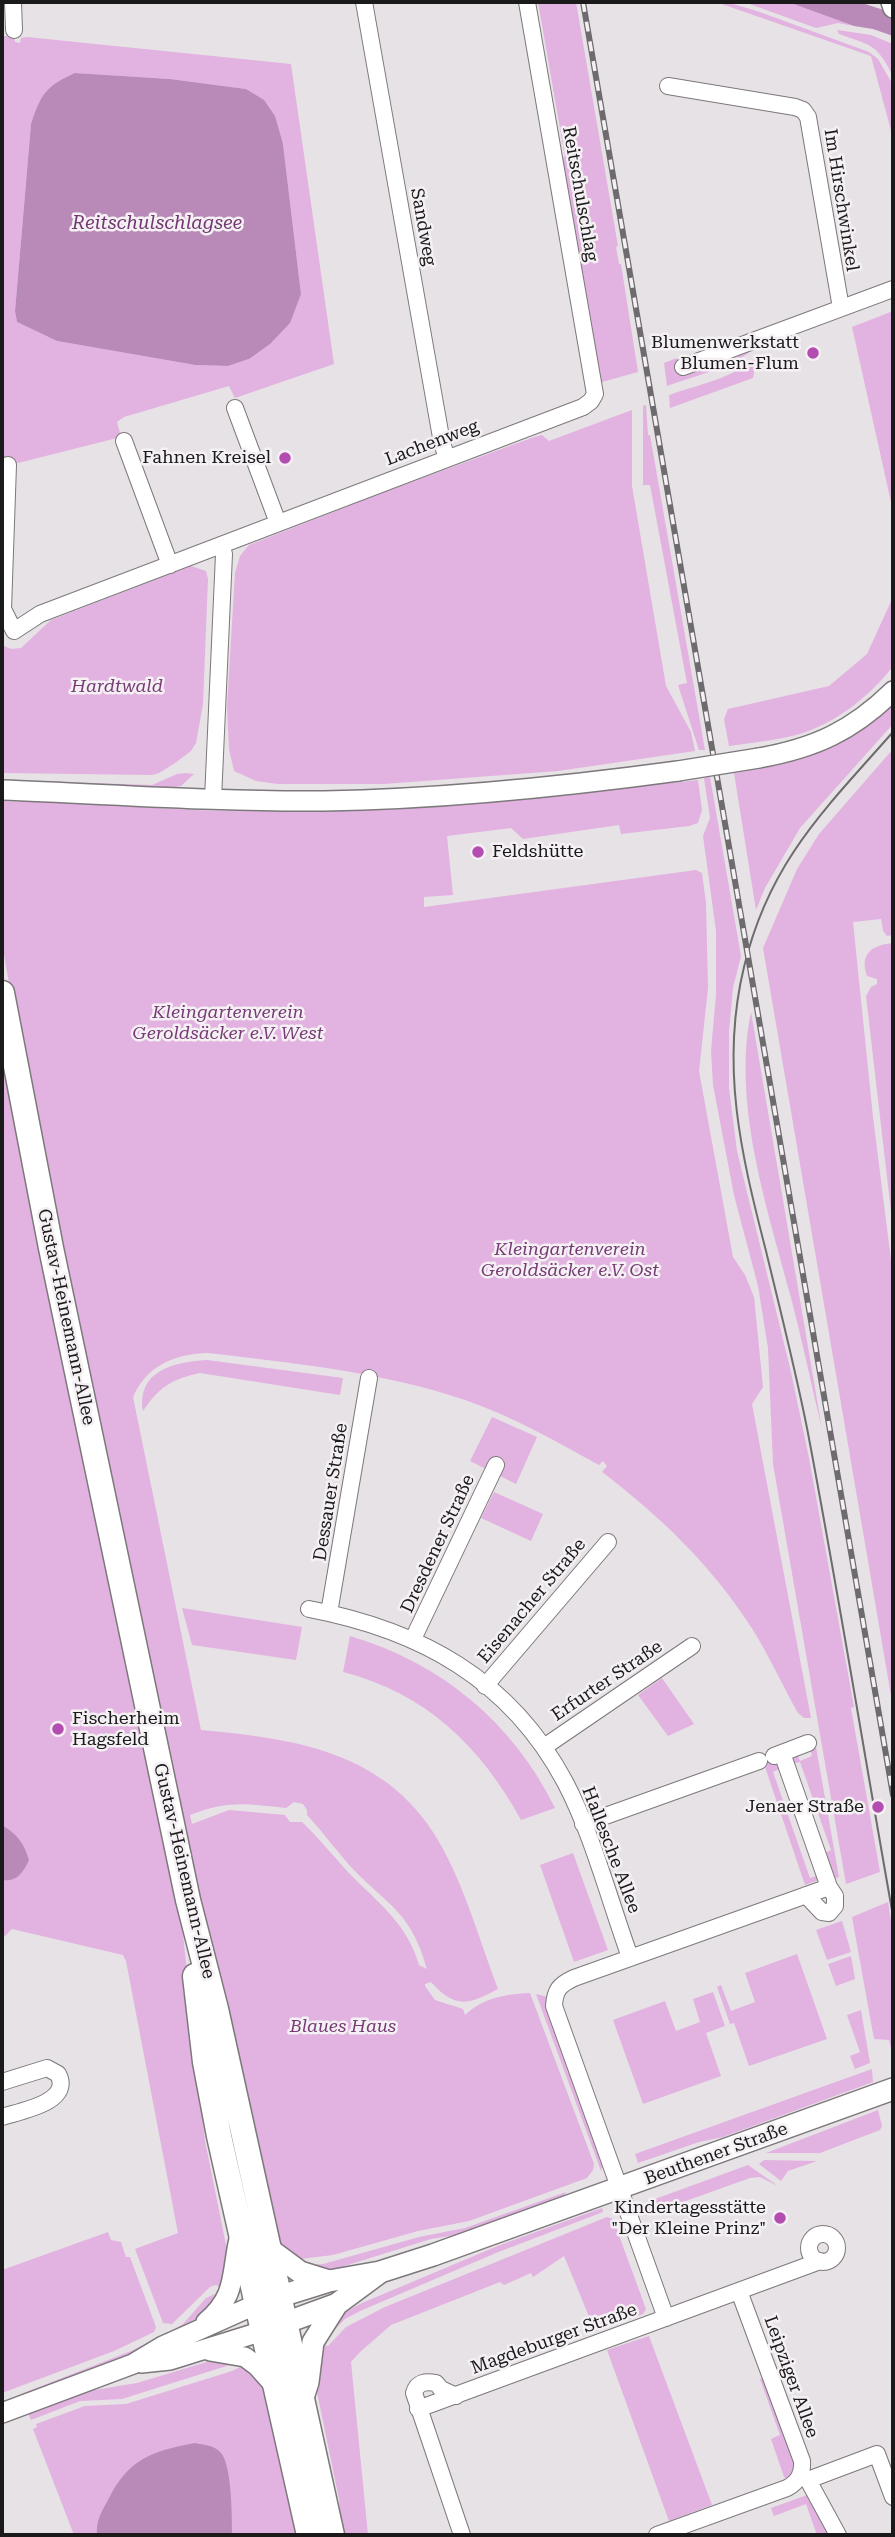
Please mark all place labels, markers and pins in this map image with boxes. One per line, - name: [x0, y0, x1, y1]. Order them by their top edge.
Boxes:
- place label: Blumenwerkstatt Blumen-Flum: [651, 332, 799, 374]
- marker: Blumenwerkstatt Blumen-Flum: [805, 345, 821, 361]
- place label: Fahnen Kreisel: [142, 447, 271, 469]
- marker: Fahnen Kreisel: [277, 450, 293, 466]
- place label: Feldshütte: [492, 841, 583, 863]
- marker: Feldshütte: [470, 844, 486, 860]
- place label: Fischerheim Hagsfeld: [72, 1708, 180, 1750]
- marker: Fischerheim Hagsfeld: [50, 1721, 66, 1737]
- place label: Jenaer Straße: [745, 1796, 864, 1818]
- marker: Jenaer Straße: [870, 1799, 886, 1815]
- place label: Kindertagesstätte "Der Kleine Prinz": [611, 2197, 766, 2240]
- marker: Kindertagesstätte "Der Kleine Prinz": [772, 2210, 788, 2226]

